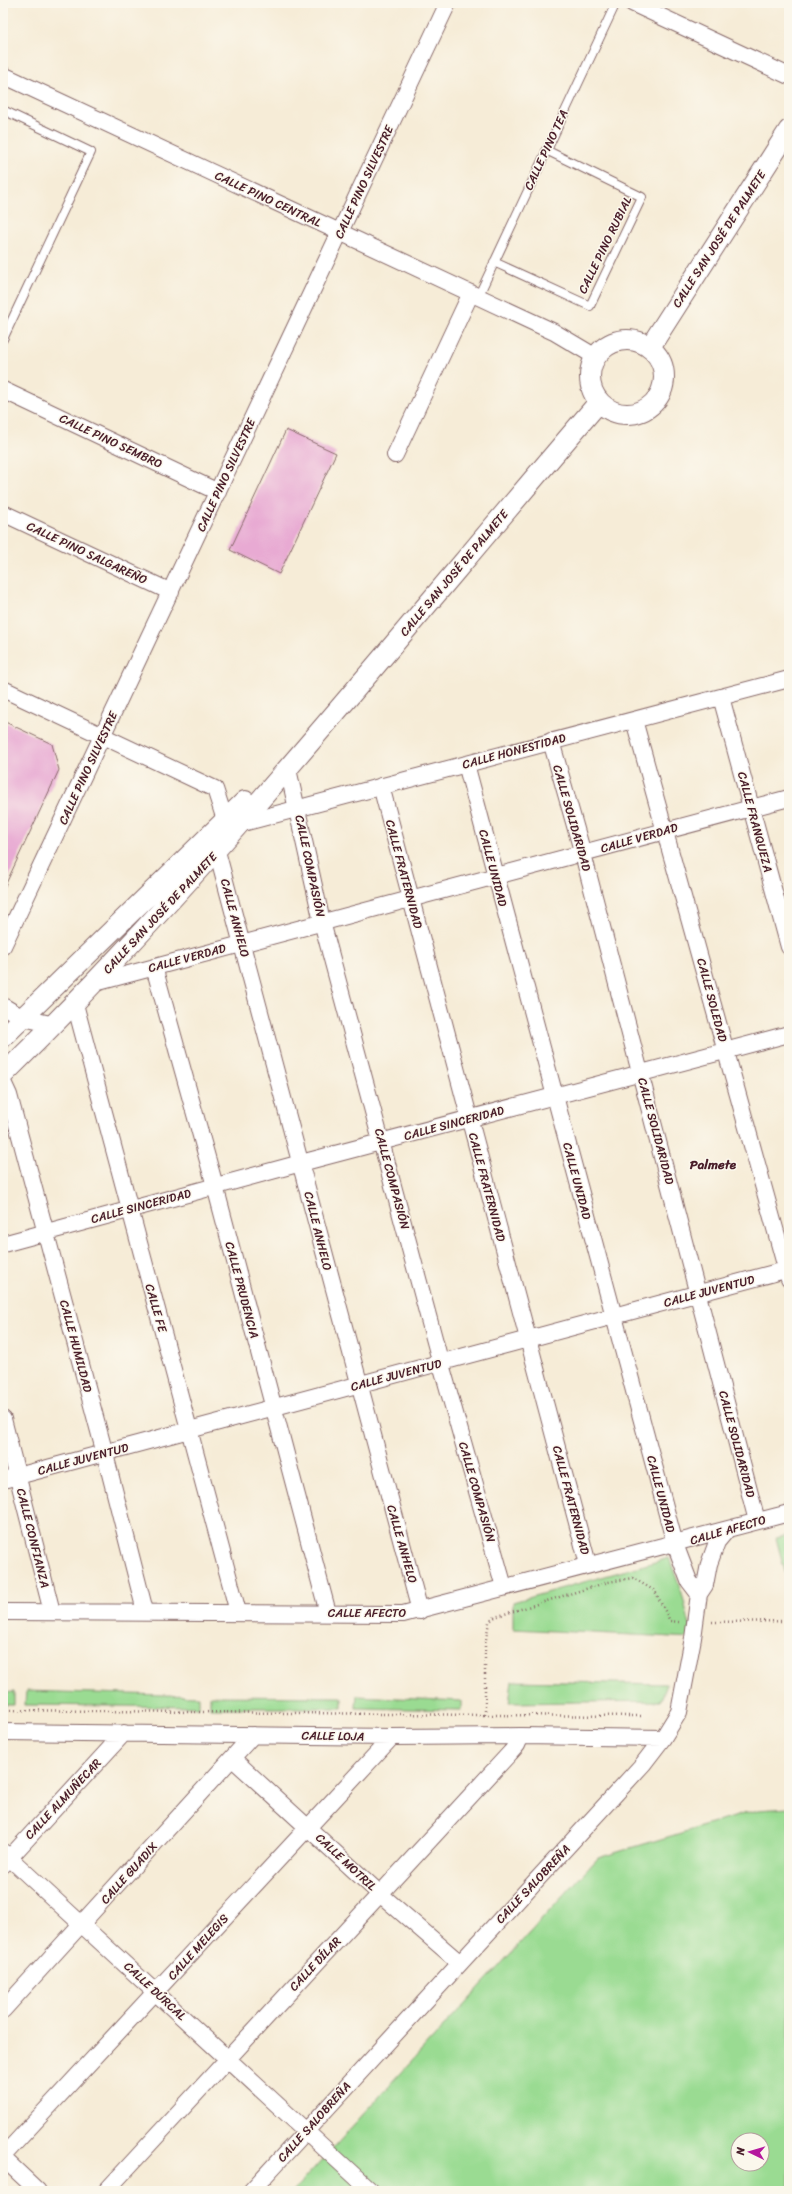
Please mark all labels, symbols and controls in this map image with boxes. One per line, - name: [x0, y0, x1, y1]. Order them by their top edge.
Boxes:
- street label: CALLE PINO TEA: [518, 106, 574, 194]
- street label: CALLE PINO SILVESTRE: [328, 120, 401, 242]
- street label: CALLE PINO CENTRAL: [211, 165, 325, 234]
- street label: CALLE SAN JOSÉ DE PALMETE: [666, 165, 773, 312]
- street label: CALLE PINO RUBIAL: [572, 192, 638, 298]
- street label: CALLE PINO SEMBRO: [56, 407, 167, 475]
- street label: CALLE PINO SILVESTRE: [190, 413, 263, 535]
- street label: CALLE SAN JOSÉ DE PALMETE: [394, 503, 515, 642]
- street label: CALLE PINO SALGAREÑO: [23, 515, 151, 591]
- street label: CALLE PINO SILVESTRE: [52, 706, 125, 828]
- street label: CALLE HONESTIDAD: [460, 727, 568, 775]
- street label: CALLE SOLIDARIDAD: [546, 762, 598, 874]
- street label: CALLE FRANQUEZA: [731, 769, 779, 875]
- street label: CALLE COMPASIÓN: [288, 813, 332, 920]
- street label: CALLE VERDAD: [598, 816, 681, 860]
- street label: CALLE FRATERNIDAD: [379, 817, 429, 932]
- street label: CALLE UNIDAD: [472, 827, 514, 909]
- street label: CALLE SAN JOSÉ DE PALMETE: [97, 846, 224, 979]
- street label: CALLE ANHELO: [214, 876, 256, 960]
- street label: CALLE VERDAD: [146, 937, 229, 979]
- street label: CALLE SOLEDAD: [690, 956, 734, 1045]
- street label: CALLE SOLIDARIDAD: [631, 1075, 681, 1187]
- street label: CALLE SINCERIDAD: [401, 1099, 507, 1147]
- street label: CALLE COMPASIÓN: [368, 1126, 416, 1233]
- street label: CALLE FRATERNIDAD: [462, 1130, 512, 1245]
- street label: CALLE UNIDAD: [556, 1140, 598, 1222]
- district label: Palmete: [690, 1153, 737, 1176]
- street label: CALLE SINCERIDAD: [88, 1182, 194, 1230]
- street label: CALLE ANHELO: [298, 1189, 339, 1273]
- street label: CALLE PRUDENCIA: [218, 1239, 266, 1341]
- street label: CALLE JUVENTUD: [661, 1268, 758, 1314]
- street label: CALLE FE: [139, 1281, 174, 1336]
- street label: CALLE HUMILDAD: [53, 1297, 99, 1396]
- street label: CALLE JUVENTUD: [348, 1352, 445, 1398]
- street label: CALLE SOLIDARIDAD: [712, 1388, 762, 1500]
- street label: CALLE JUVENTUD: [35, 1436, 132, 1482]
- street label: CALLE COMPASIÓN: [452, 1439, 502, 1546]
- street label: CALLE FRATERNIDAD: [546, 1443, 596, 1558]
- street label: CALLE UNIDAD: [640, 1453, 682, 1535]
- street label: CALLE CONFIANZA: [10, 1486, 56, 1590]
- street label: CALLE ANHELO: [380, 1502, 424, 1586]
- street label: CALLE AFECTO: [687, 1509, 769, 1551]
- street label: CALLE AFECTO: [328, 1602, 406, 1624]
- street label: CALLE LOJA: [301, 1724, 365, 1748]
- street label: CALLE ALMUÑECAR: [19, 1753, 107, 1845]
- street label: CALLE MOTRIL: [310, 1827, 382, 1897]
- street label: CALLE GUADIX: [95, 1837, 163, 1909]
- street label: CALLE SALOBREÑA: [490, 1839, 576, 1929]
- street label: CALLE MELEGIS: [162, 1908, 234, 1985]
- street label: CALLE DÍLAR: [284, 1931, 346, 1997]
- street label: CALLE DÚRCAL: [119, 1956, 192, 2026]
- street label: CALLE SALOBREÑA: [271, 2076, 357, 2167]
- north arrow: [730, 2132, 770, 2172]
- text: N: [731, 2146, 750, 2157]

